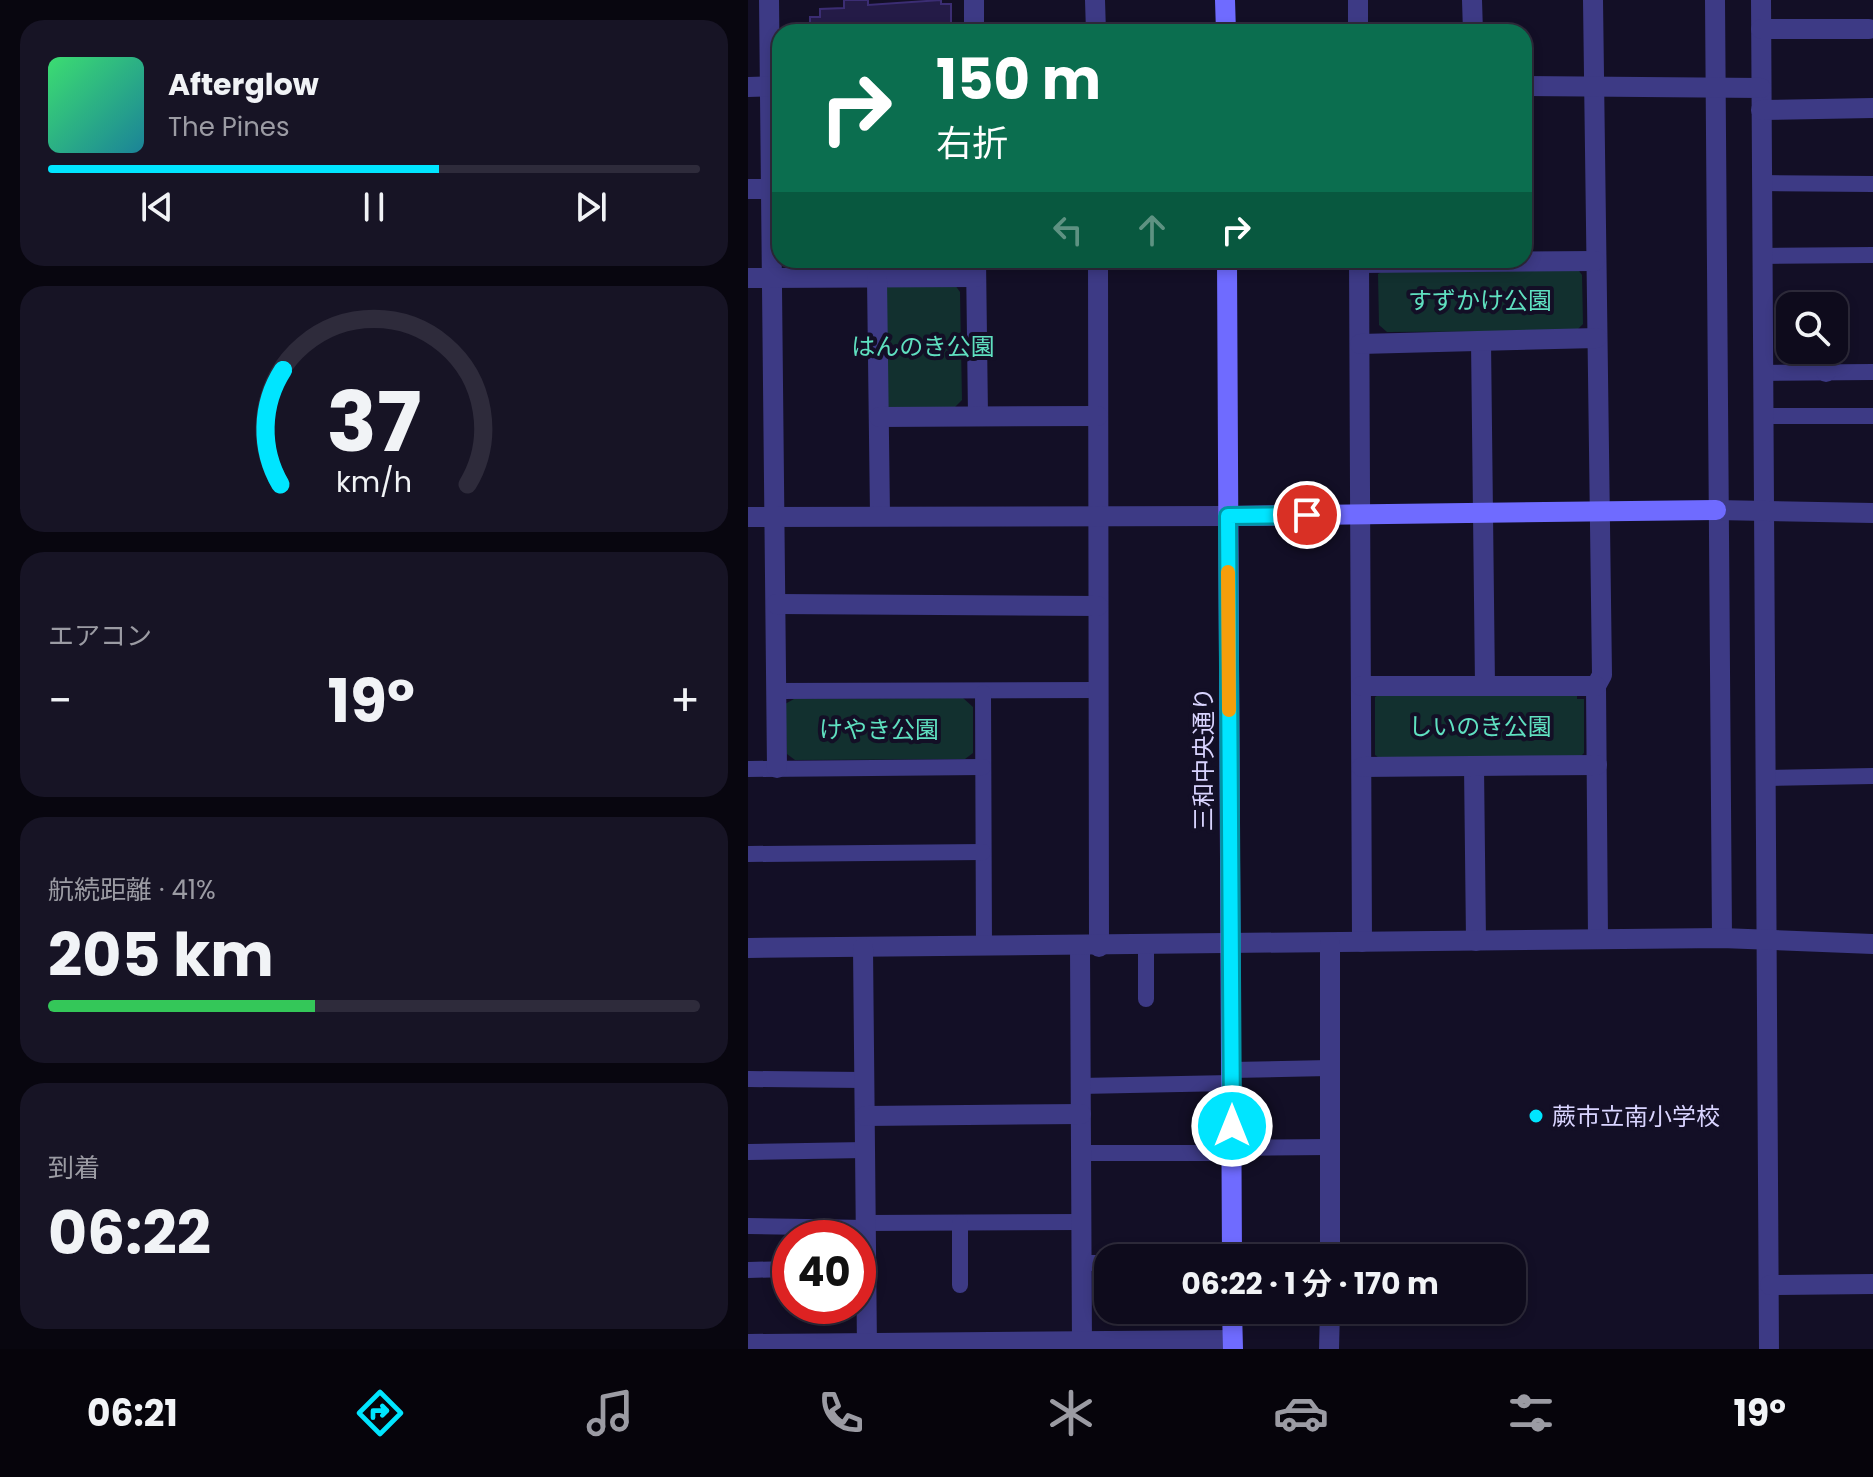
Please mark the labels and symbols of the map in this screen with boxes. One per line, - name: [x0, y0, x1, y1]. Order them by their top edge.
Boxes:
- park label: すずかけ公園: [1408, 284, 1552, 317]
- park label: はんのき公園: [851, 330, 995, 363]
- pin: [1273, 481, 1341, 549]
- street label: 三和中央通り: [1187, 687, 1220, 831]
- park label: しいのき公園: [1408, 710, 1552, 743]
- park label: けやき公園: [819, 713, 939, 746]
- position arrow: [1190, 1084, 1274, 1168]
- place label: 蕨市立南小学校: [1552, 1100, 1720, 1133]
- marker: 蕨市立南小学校: [1527, 1107, 1545, 1125]
- speed limit sign: 40: [772, 1220, 876, 1324]

